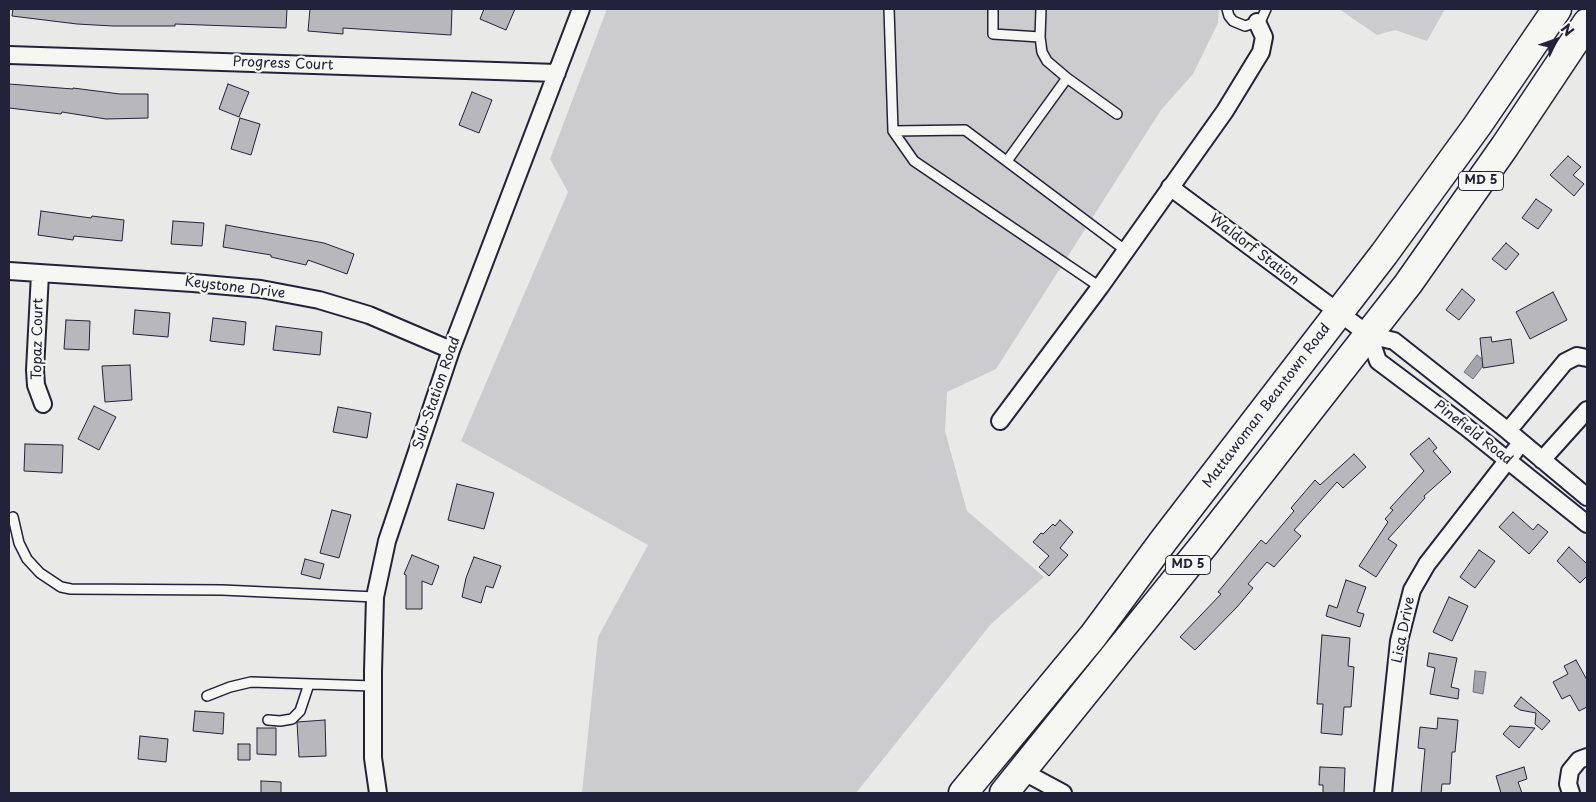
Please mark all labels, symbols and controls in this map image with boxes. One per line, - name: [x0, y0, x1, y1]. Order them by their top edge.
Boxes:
- north arrow: [1531, 15, 1581, 65]
- text: N: [1556, 18, 1579, 41]
- street label: Progress Court: [232, 54, 334, 74]
- road number: MD 5: [1458, 172, 1504, 190]
- street label: Waldorf Station: [1206, 211, 1302, 289]
- street label: Keystone Drive: [184, 273, 286, 303]
- street label: Topaz Court: [29, 298, 47, 380]
- street label: Mattawoman Beantown Road: [1200, 320, 1334, 492]
- street label: Sub-Station Road: [410, 334, 464, 452]
- street label: Pinefield Road: [1431, 397, 1515, 469]
- road number: MD 5: [1166, 556, 1210, 574]
- street label: Lisa Drive: [1389, 595, 1419, 665]

